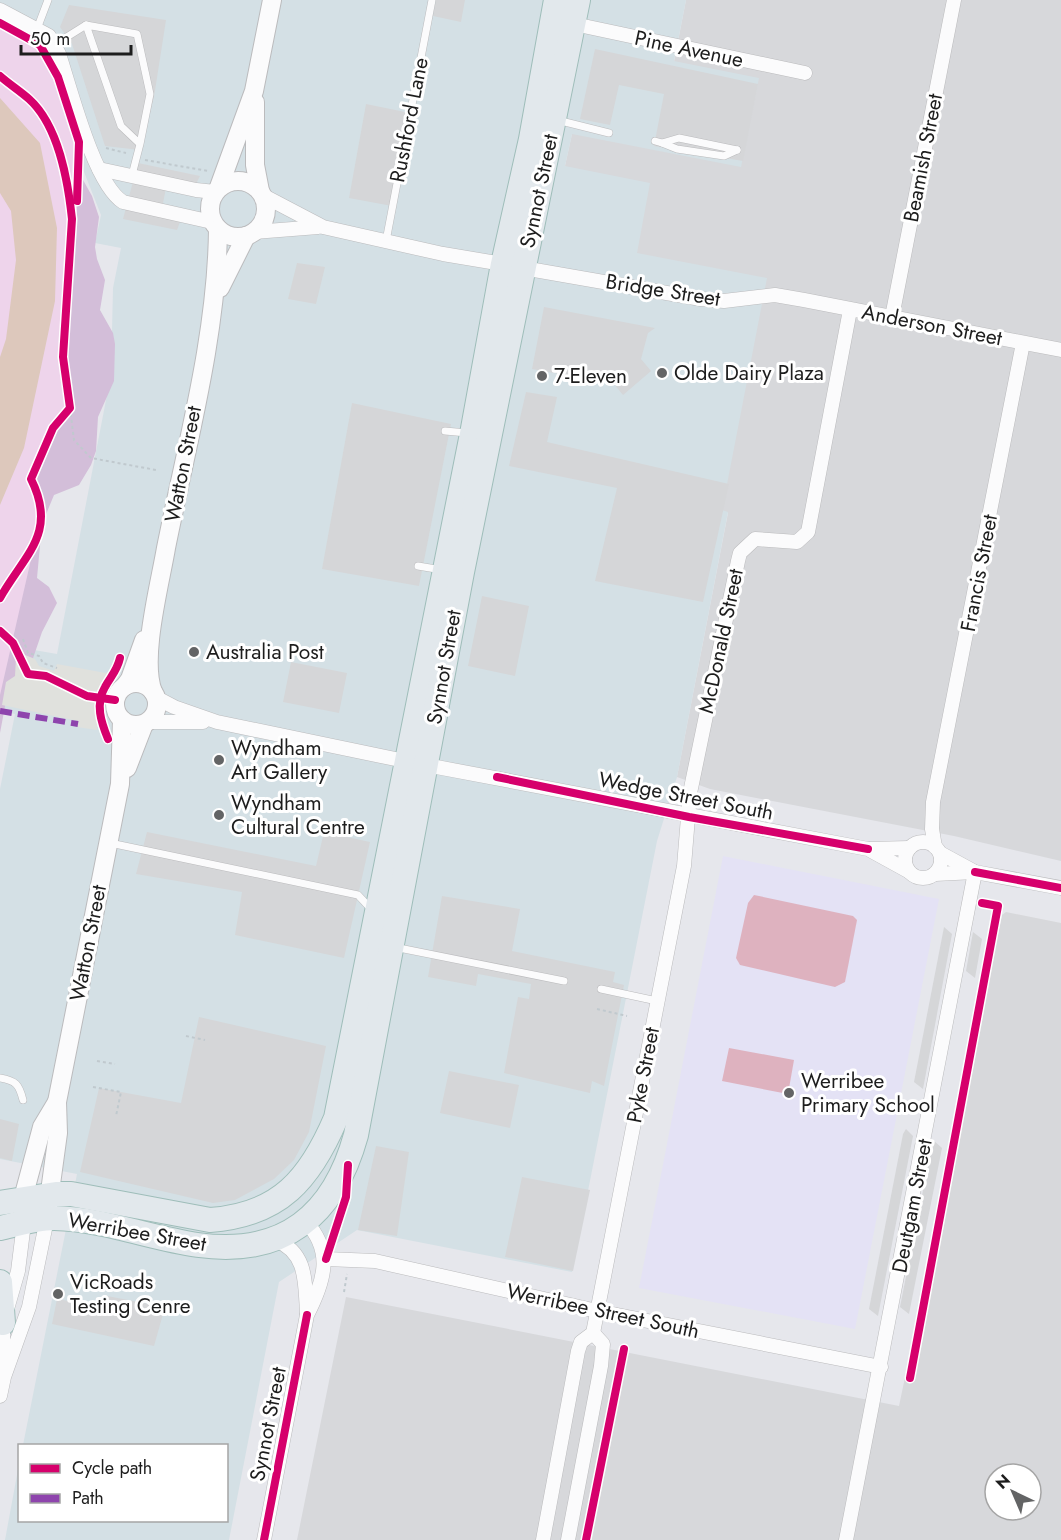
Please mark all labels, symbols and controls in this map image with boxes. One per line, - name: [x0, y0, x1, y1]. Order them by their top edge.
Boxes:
- scale bar: [21, 18, 130, 56]
- street label: Pine Avenue: [632, 23, 746, 75]
- text: 50 m: [30, 26, 70, 52]
- street label: Rushford Lane: [382, 55, 436, 185]
- street label: Beamish Street: [896, 91, 950, 225]
- street label: Synnot Street: [512, 131, 566, 251]
- street label: Bridge Street: [604, 266, 722, 314]
- street label: Anderson Street: [859, 297, 1005, 353]
- place label: Olde Dairy Plaza: [674, 358, 824, 388]
- place label: 7-Eleven: [554, 361, 627, 391]
- marker: Olde Dairy Plaza: [655, 366, 669, 380]
- marker: 7-Eleven: [535, 369, 549, 383]
- street label: Watton Street: [157, 403, 209, 525]
- street label: Francis Street: [953, 512, 1005, 634]
- street label: McDonald Street: [691, 566, 751, 716]
- street label: Synnot Street: [419, 607, 469, 727]
- place label: Australia Post: [206, 637, 324, 667]
- marker: Australia Post: [187, 645, 201, 659]
- place label: Wyndham Art Gallery: [231, 733, 328, 787]
- marker: Wyndham Art Gallery: [212, 753, 226, 767]
- street label: Wedge Street South: [596, 764, 776, 828]
- place label: Wyndham Cultural Centre: [231, 788, 365, 842]
- marker: Wyndham Cultural Centre: [212, 808, 226, 822]
- street label: Watton Street: [62, 882, 114, 1004]
- street label: Pyke Street: [619, 1025, 667, 1125]
- place label: Werribee Primary School: [801, 1066, 935, 1120]
- marker: Werribee Primary School: [782, 1086, 796, 1100]
- street label: Deutgam Street: [884, 1136, 940, 1276]
- street label: Werribee Street: [66, 1205, 208, 1259]
- place label: VicRoads Testing Cenre: [70, 1267, 191, 1321]
- street label: Werribee Street South: [504, 1276, 702, 1346]
- marker: VicRoads Testing Cenre: [51, 1287, 65, 1301]
- street label: Synnot Street: [242, 1364, 294, 1484]
- legend: [18, 1444, 228, 1522]
- text: Cycle path: [72, 1455, 152, 1481]
- north arrow: [983, 1462, 1043, 1522]
- text: N: [990, 1469, 1015, 1494]
- text: Path: [72, 1485, 104, 1511]

